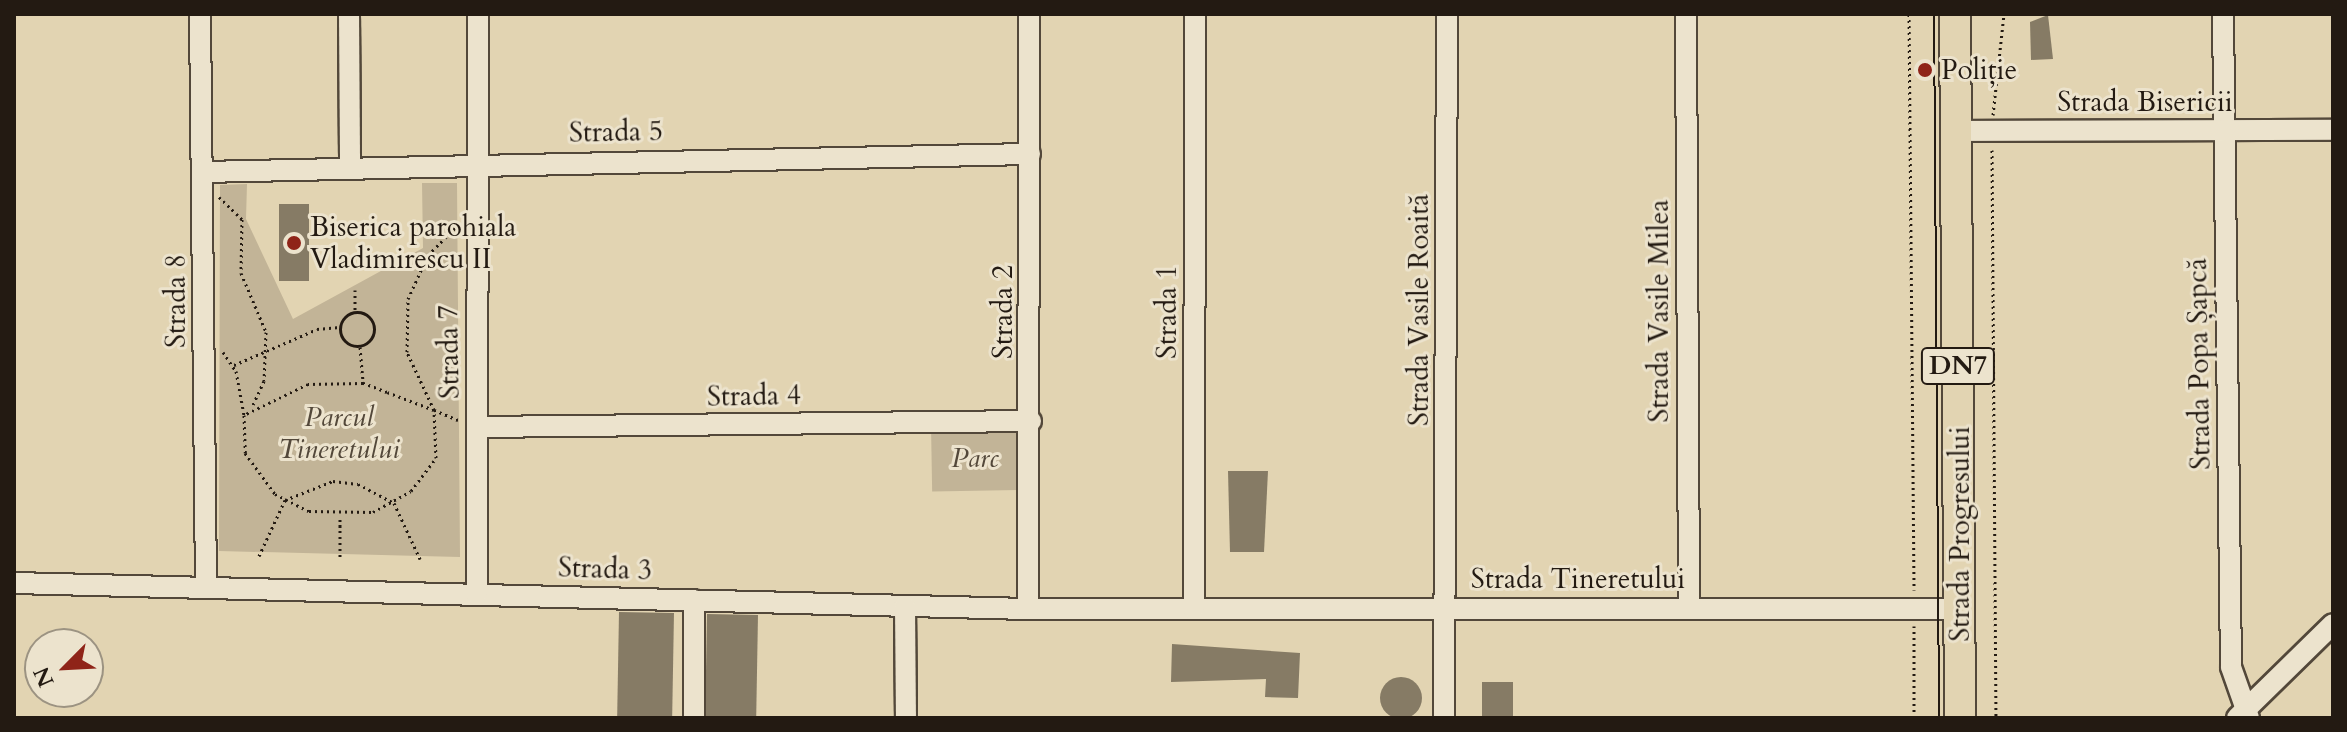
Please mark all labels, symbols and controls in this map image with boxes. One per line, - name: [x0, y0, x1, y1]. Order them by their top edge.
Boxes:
- place label: Poliție: [1941, 53, 2017, 87]
- marker: Poliție: [1916, 61, 1934, 79]
- street label: Strada Bisericii: [2057, 85, 2233, 119]
- street label: Strada 5: [569, 114, 663, 150]
- street label: Strada Vasile Roaită: [1402, 194, 1436, 426]
- street label: Strada Vasile Milea: [1642, 199, 1676, 423]
- place label: Biserica parohiala Vladimirescu II: [310, 210, 516, 276]
- marker: Biserica parohiala Vladimirescu II: [285, 234, 303, 252]
- street label: Strada 8: [159, 254, 193, 348]
- street label: Strada Popa Șapcă: [2180, 258, 2218, 470]
- street label: Strada 2: [986, 265, 1020, 359]
- street label: Strada 1: [1150, 265, 1184, 359]
- street label: Strada 7: [431, 305, 467, 399]
- road number: DN7: [1920, 344, 1996, 388]
- street label: Strada 4: [707, 378, 801, 414]
- park label: Parcul Tineretului: [278, 400, 400, 466]
- street label: Strada Progresului: [1943, 426, 1977, 642]
- park label: Parc: [951, 441, 999, 475]
- street label: Strada 3: [557, 551, 653, 587]
- street label: Strada Tineretului: [1471, 562, 1685, 596]
- north arrow: [24, 628, 104, 708]
- text: N: [26, 662, 61, 692]

